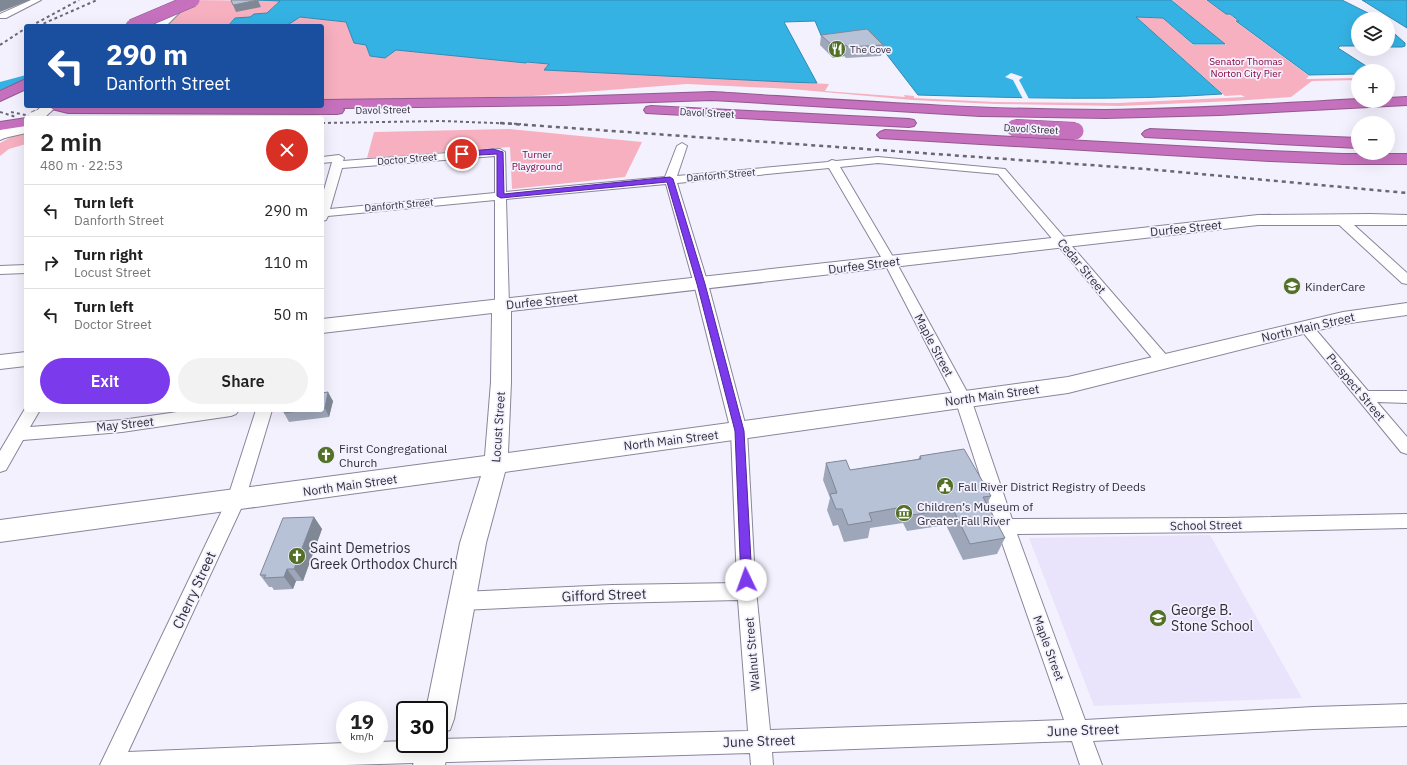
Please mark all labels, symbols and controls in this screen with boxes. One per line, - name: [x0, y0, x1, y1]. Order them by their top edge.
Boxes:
- map controls: [1351, 12, 1395, 160]
- button: layers: [1351, 12, 1395, 56]
- text: 290 m: [106, 36, 188, 73]
- restaurant icon: The Cove: [827, 39, 847, 59]
- icon: left: [40, 40, 92, 92]
- place label: The Cove: [850, 43, 892, 56]
- park label: Senator Thomas Norton City Pier: [1209, 55, 1283, 80]
- button: +: [1351, 64, 1395, 108]
- text: Danforth Street: [106, 72, 231, 95]
- street label: Davol Street: [355, 103, 411, 117]
- street label: Davol Street: [679, 105, 735, 121]
- button: −: [1351, 116, 1395, 160]
- street label: Davol Street: [1003, 121, 1059, 137]
- text: 2 min: [40, 126, 102, 158]
- button: close: [266, 129, 308, 171]
- pin: [445, 137, 479, 171]
- icon: arrive: [451, 143, 473, 165]
- park label: Turner Playground: [512, 148, 562, 173]
- street label: Doctor Street: [377, 150, 438, 168]
- text: 480 m · 22:53: [40, 157, 123, 174]
- street label: Danforth Street: [686, 165, 757, 184]
- text: Turn left: [74, 193, 134, 212]
- street label: Danforth Street: [364, 195, 435, 214]
- icon: left: [40, 200, 62, 222]
- text: 290 m: [264, 201, 308, 220]
- text: Danforth Street: [74, 212, 164, 229]
- street label: Durfee Street: [1149, 217, 1223, 239]
- street label: Cedar Street: [1055, 235, 1109, 297]
- text: Turn right: [74, 245, 143, 264]
- icon: right: [40, 252, 62, 274]
- text: 110 m: [264, 253, 308, 272]
- street label: Durfee Street: [827, 253, 901, 277]
- text: Locust Street: [74, 264, 151, 281]
- school or university icon: KinderCare: [1282, 276, 1302, 296]
- place label: KinderCare: [1305, 279, 1366, 294]
- street label: Durfee Street: [505, 290, 579, 312]
- text: Turn left: [74, 297, 134, 316]
- icon: left: [40, 304, 62, 326]
- text: 50 m: [273, 305, 308, 324]
- street label: North Main Street: [1260, 309, 1356, 345]
- street label: Maple Street: [911, 311, 957, 379]
- text: Doctor Street: [74, 316, 152, 333]
- street label: Prospect Street: [1323, 350, 1389, 424]
- button: Exit: [40, 358, 170, 404]
- button: Share: [178, 358, 308, 404]
- street label: North Main Street: [944, 381, 1040, 409]
- street label: Locust Street: [488, 391, 508, 463]
- street label: May Street: [95, 414, 155, 434]
- street label: North Main Street: [623, 427, 719, 453]
- place label: First Congregational Church: [339, 441, 447, 470]
- church icon: First Congregational Church: [316, 445, 336, 465]
- street label: North Main Street: [302, 471, 398, 499]
- public building icon: Fall River District Registry of Deeds: [935, 476, 955, 496]
- place label: Fall River District Registry of Deeds: [958, 479, 1146, 494]
- place label: Children’s Museum of Greater Fall River: [917, 499, 1033, 528]
- museum icon: Children’s Museum of Greater Fall River: [894, 503, 914, 523]
- street label: School Street: [1170, 517, 1242, 533]
- place label: Saint Demetrios Greek Orthodox Church: [310, 539, 458, 573]
- church icon: Saint Demetrios Greek Orthodox Church: [287, 546, 307, 566]
- street label: Cherry Street: [168, 548, 220, 632]
- position arrow: [725, 559, 767, 601]
- street label: Gifford Street: [561, 585, 647, 605]
- place label: George B. Stone School: [1171, 601, 1254, 635]
- school or university icon: George B. Stone School: [1148, 608, 1168, 628]
- street label: Maple Street: [1030, 613, 1068, 683]
- street label: Walnut Street: [741, 617, 763, 691]
- speed limit sign: 30: [396, 701, 448, 753]
- text: 19: [350, 708, 374, 735]
- street label: June Street: [1046, 720, 1120, 740]
- text: km/h: [350, 730, 374, 743]
- street label: June Street: [722, 731, 796, 751]

